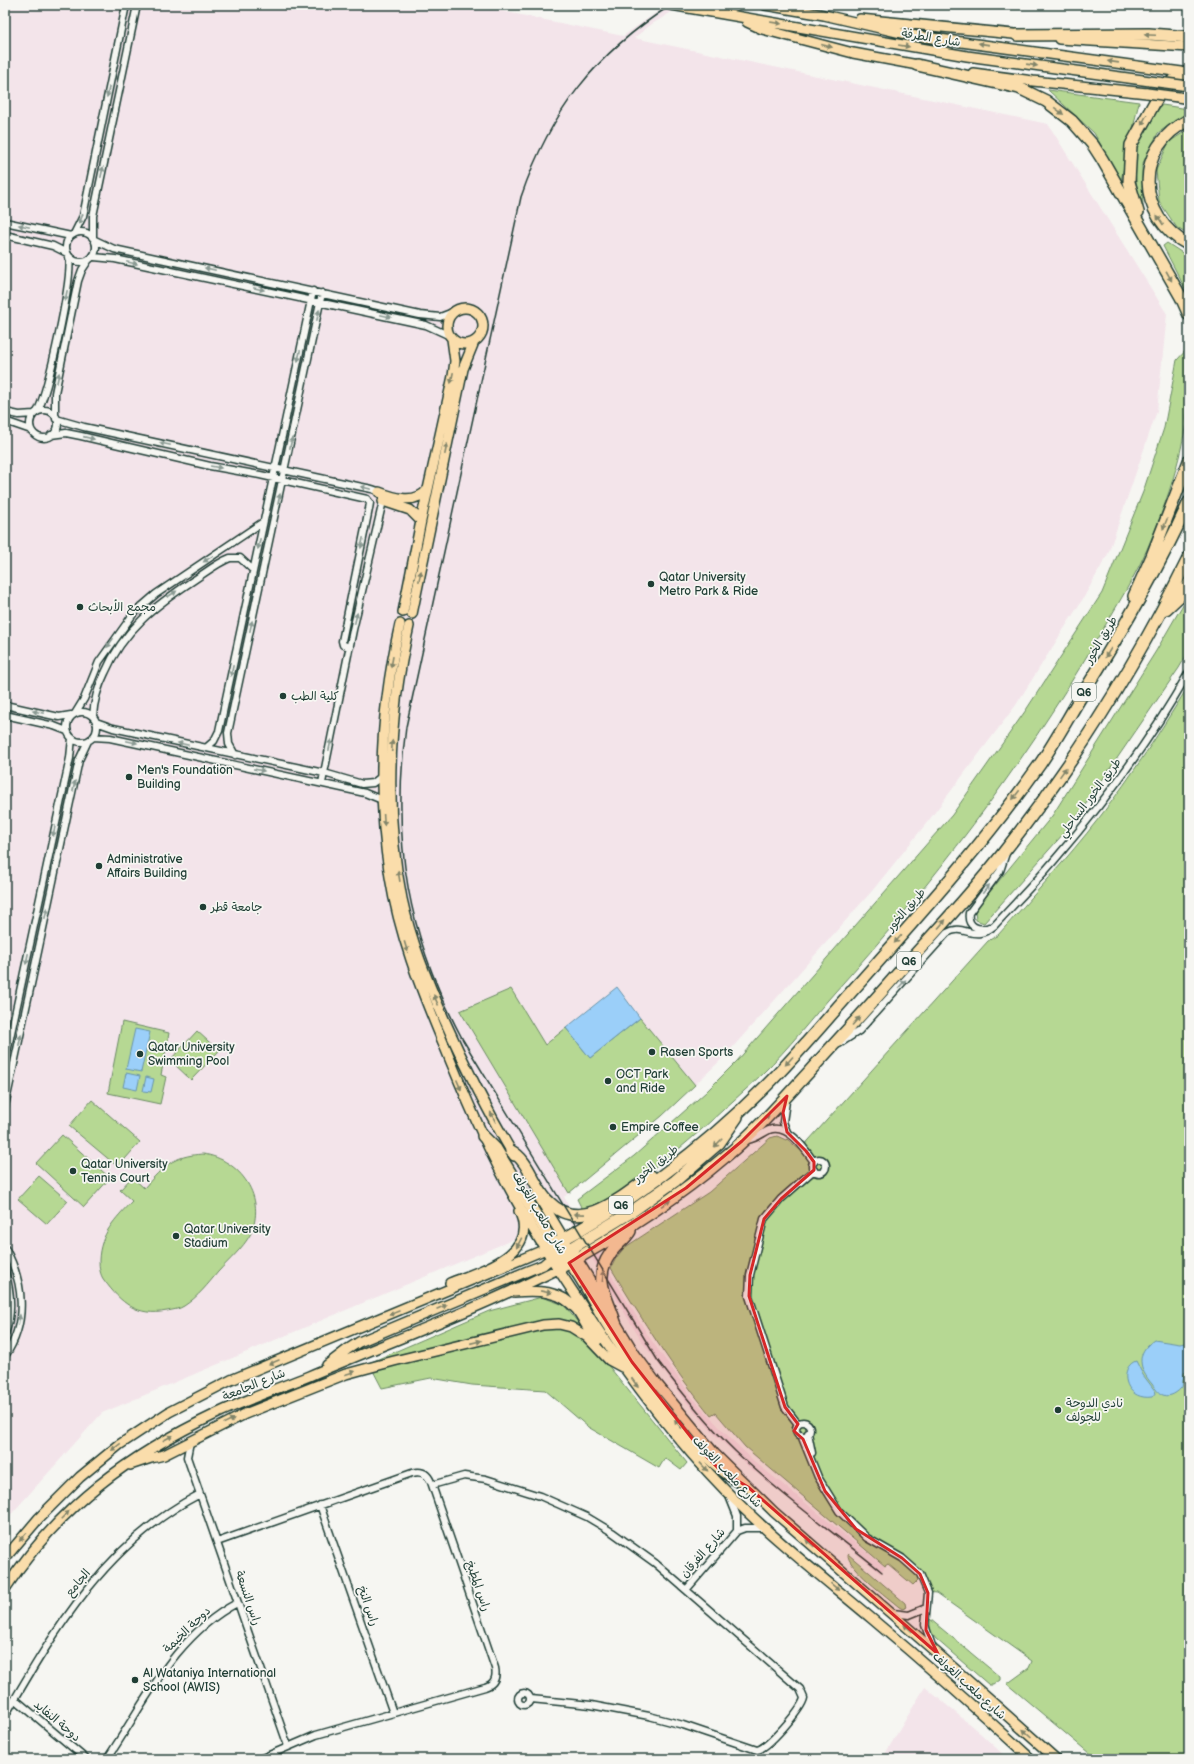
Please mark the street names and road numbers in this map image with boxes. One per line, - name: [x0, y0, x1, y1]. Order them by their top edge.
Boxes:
- street label: شارع الطرفة: [900, 26, 962, 51]
- street label: طريق الخور: [1080, 613, 1121, 667]
- road number: Q6: [1072, 683, 1096, 701]
- street label: طريق الخور الساحلي: [1055, 755, 1127, 843]
- street label: طريق الخور: [882, 885, 929, 936]
- road number: Q6: [897, 952, 921, 970]
- street label: طريق الخور: [630, 1142, 681, 1187]
- street label: شارع ملعب الغولف: [508, 1169, 570, 1257]
- road number: Q6: [609, 1196, 633, 1214]
- street label: شارع الجامعة: [220, 1366, 288, 1405]
- street label: شارع ملعب الغولف: [688, 1433, 765, 1512]
- street label: شارع الفرقان: [677, 1525, 729, 1582]
- street label: راس المطبخ: [461, 1559, 494, 1614]
- street label: الجامع: [62, 1566, 95, 1601]
- street label: راس النسعة: [232, 1569, 264, 1627]
- street label: راس النخ: [353, 1584, 382, 1628]
- street label: دوحة الخيمة: [160, 1604, 214, 1656]
- street label: شارع ملعب الغولف: [929, 1649, 1009, 1724]
- street label: دوحة النفايد: [30, 1697, 84, 1745]

